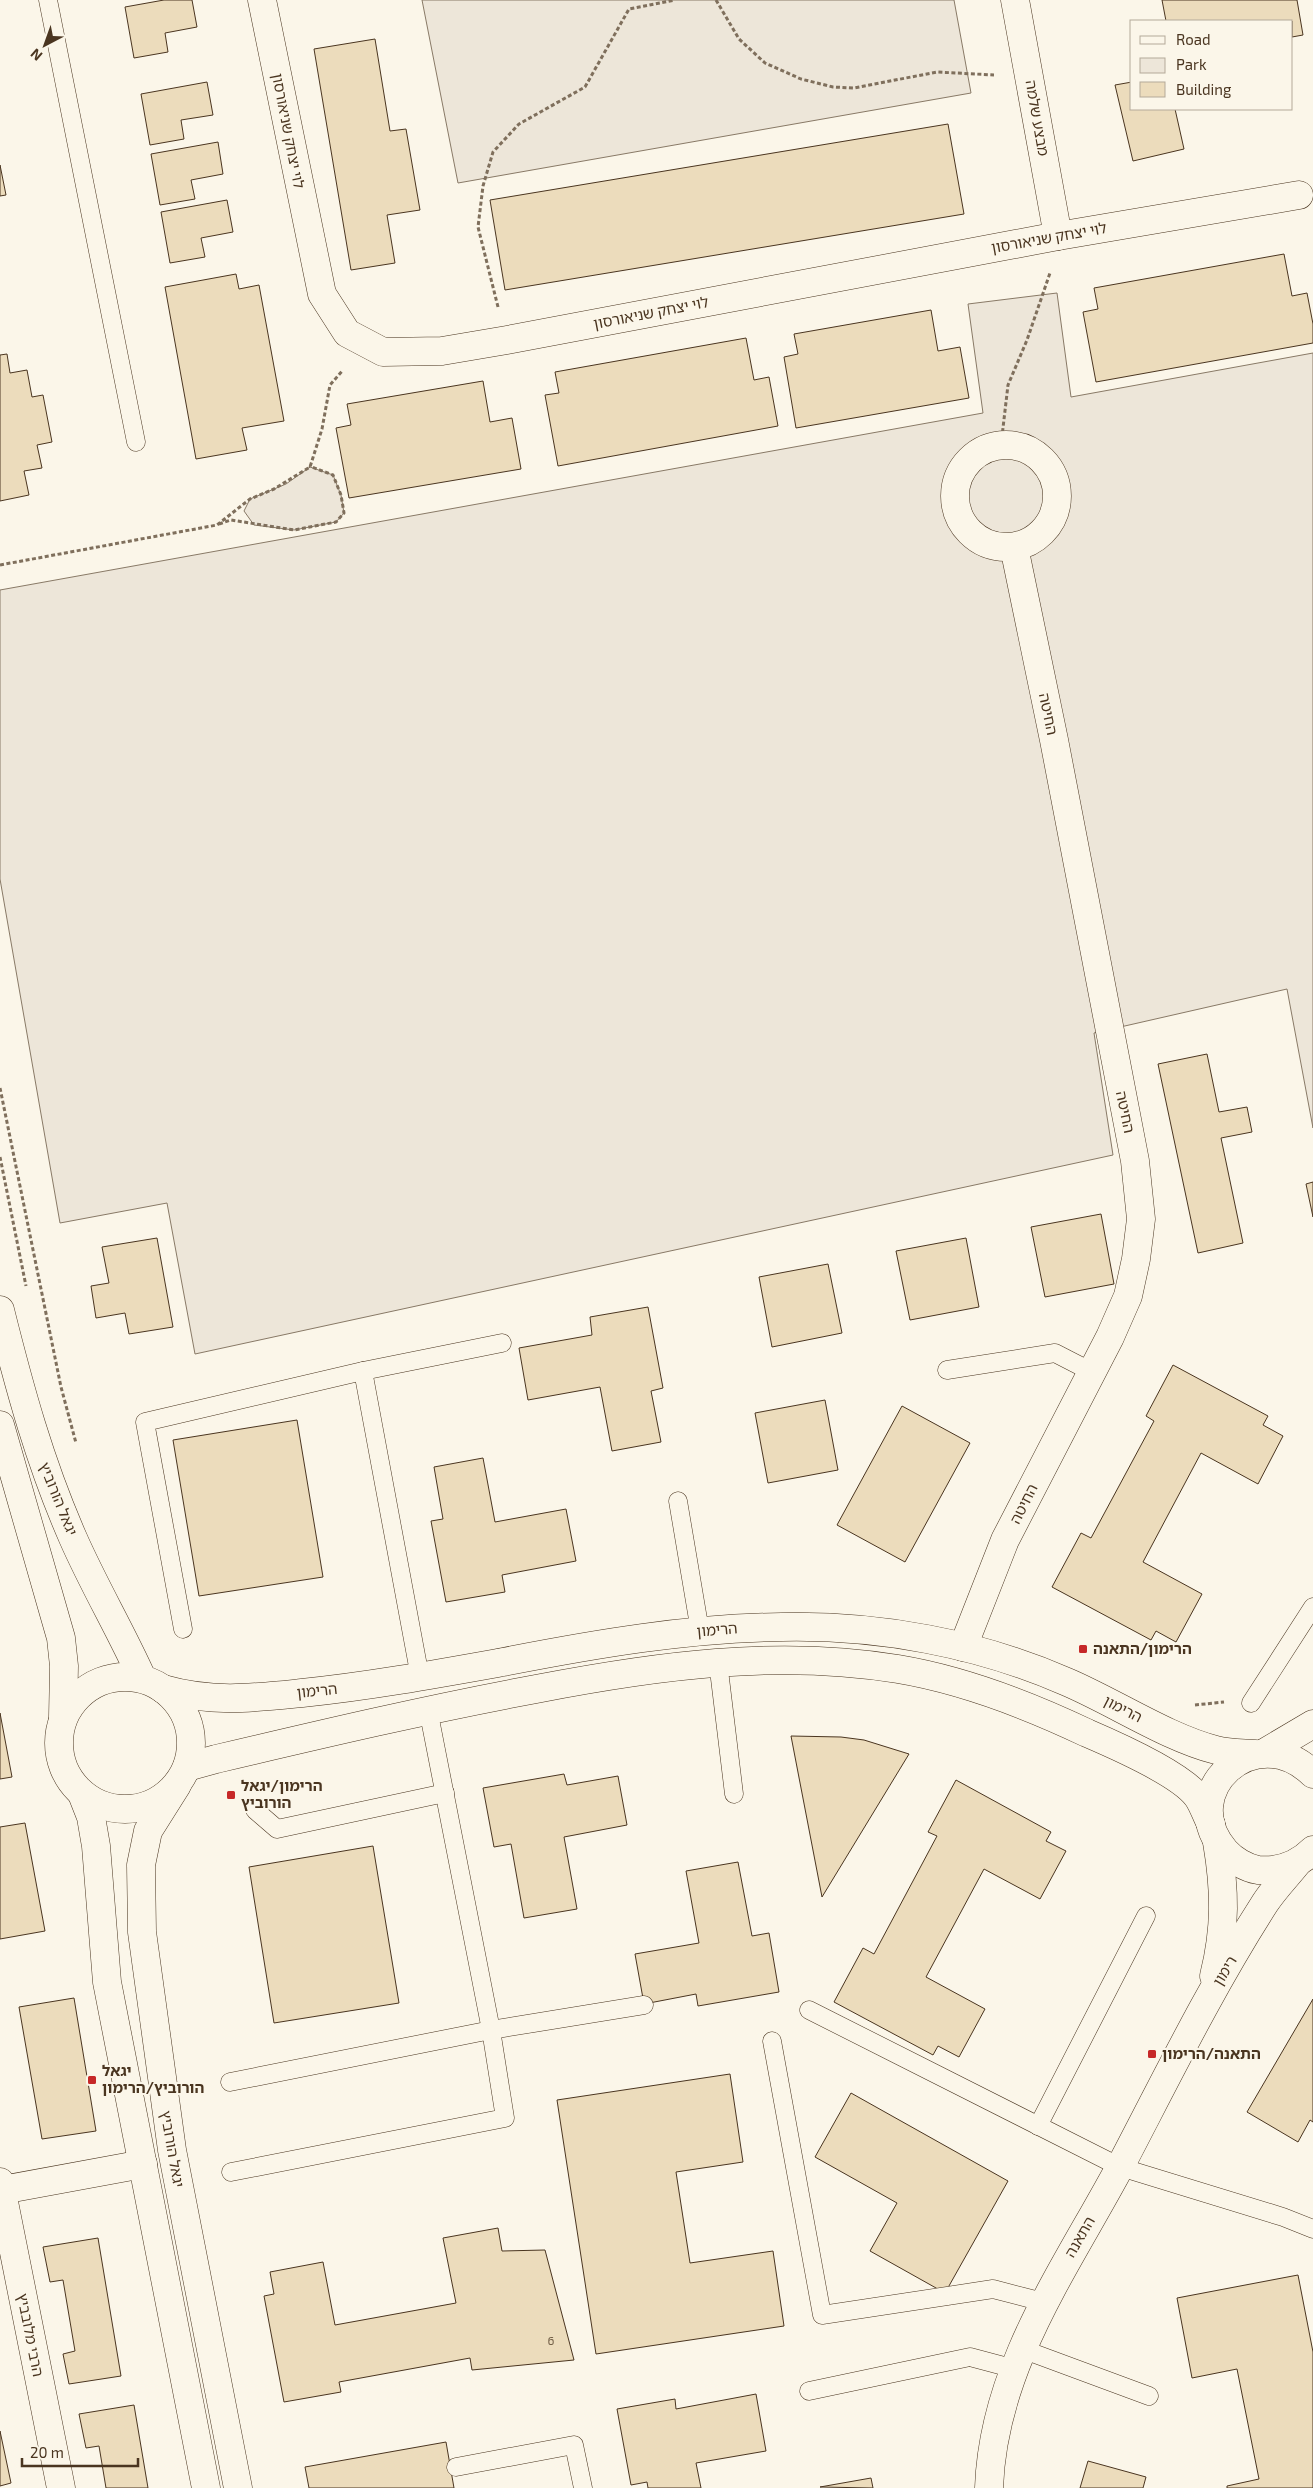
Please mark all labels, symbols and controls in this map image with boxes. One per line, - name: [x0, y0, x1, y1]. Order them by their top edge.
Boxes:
- north arrow: [20, 20, 70, 70]
- legend: [1130, 20, 1293, 110]
- text: Road: [1176, 30, 1211, 48]
- text: N: [27, 45, 46, 65]
- text: Park: [1176, 55, 1207, 73]
- street label: לוי יצחק שניאורסון: [269, 72, 309, 190]
- street label: מבצע שלמה: [1022, 78, 1054, 157]
- text: Building: [1176, 80, 1232, 98]
- street label: לוי יצחק שניאורסון: [990, 218, 1108, 256]
- street label: לוי יצחק שניאורסון: [592, 292, 710, 332]
- street label: החיטה: [1036, 691, 1062, 736]
- street label: החיטה: [1113, 1089, 1139, 1134]
- street label: יגאל הורוביץ: [36, 1459, 82, 1538]
- street label: החיטה: [1005, 1480, 1041, 1527]
- street label: הרימון: [696, 1618, 738, 1640]
- place label: הרימון/התאנה: [1093, 1639, 1192, 1657]
- marker: הרימון/התאנה: [1077, 1643, 1089, 1655]
- street label: הרימון: [296, 1679, 338, 1701]
- street label: הרימון: [1101, 1691, 1146, 1725]
- place label: הרימון/יגאל הורוביץ: [241, 1776, 323, 1811]
- marker: הרימון/יגאל הורוביץ: [225, 1789, 237, 1801]
- street label: רימון: [1208, 1952, 1240, 1989]
- place label: התאנה/הרימון: [1162, 2044, 1261, 2062]
- marker: התאנה/הרימון: [1146, 2048, 1158, 2060]
- place label: יגאל הורוביץ/הרימון: [102, 2061, 204, 2096]
- marker: יגאל הורוביץ/הרימון: [86, 2074, 98, 2086]
- street label: יגאל הורוביץ: [157, 2109, 189, 2189]
- street label: התאנה: [1060, 2213, 1098, 2260]
- street label: הרבי מלובביץ: [14, 2292, 48, 2378]
- house number: 6: [548, 2333, 555, 2347]
- scale bar: [22, 2436, 139, 2468]
- text: 20 m: [30, 2443, 64, 2461]

